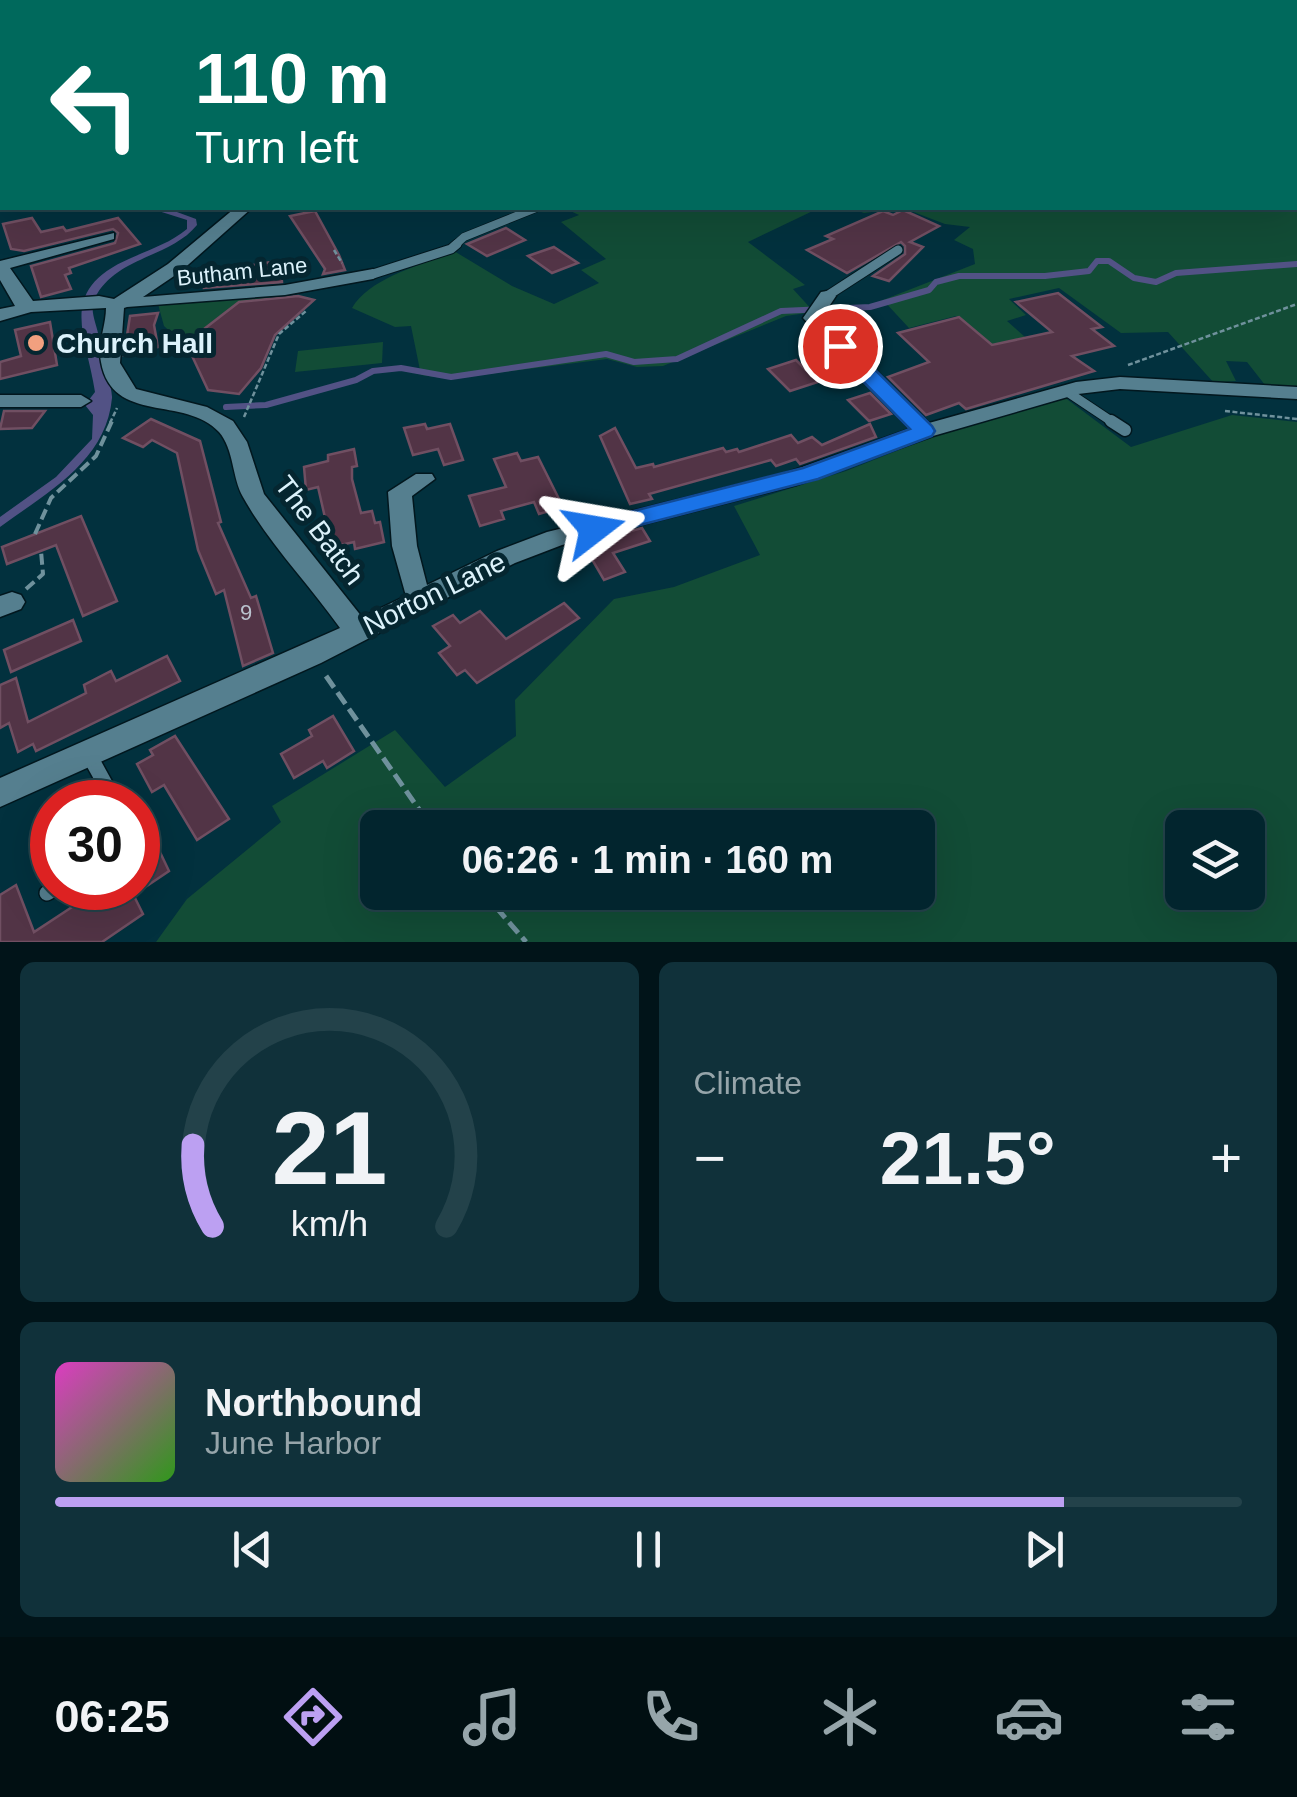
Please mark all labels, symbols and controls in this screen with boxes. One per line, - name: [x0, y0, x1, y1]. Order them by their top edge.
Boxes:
- icon: left: [30, 40, 160, 170]
- text: 110 m: [195, 40, 390, 118]
- text: Turn left: [195, 122, 358, 173]
- street label: Butham Lane: [176, 252, 308, 291]
- pin: [798, 304, 883, 389]
- icon: arrive: [813, 319, 868, 374]
- place label: Church Hall: [56, 328, 213, 359]
- marker: Church Hall: [25, 332, 47, 354]
- street label: The Batch: [269, 470, 370, 591]
- position arrow: [542, 477, 646, 581]
- street label: Norton Lane: [358, 546, 510, 641]
- house number: 9: [240, 600, 252, 625]
- speed limit sign: 30: [30, 780, 160, 910]
- map controls: [1165, 810, 1265, 910]
- button: layers: [1165, 810, 1265, 910]
- text: 06:26 · 1 min · 160 m: [462, 839, 833, 881]
- text: Climate: [694, 1065, 802, 1101]
- text: 21: [271, 1090, 387, 1206]
- text: 21.5°: [880, 1116, 1056, 1200]
- text: −: [694, 1127, 726, 1189]
- text: +: [1210, 1127, 1242, 1189]
- text: km/h: [291, 1204, 368, 1244]
- text: Northbound: [205, 1382, 422, 1424]
- text: June Harbor: [205, 1425, 381, 1461]
- icon: previous: [225, 1522, 280, 1577]
- icon: pause: [621, 1522, 676, 1577]
- icon: next: [1017, 1522, 1072, 1577]
- icon: directions: [278, 1682, 348, 1752]
- icon: music: [457, 1682, 527, 1752]
- icon: phone: [636, 1682, 706, 1752]
- icon: climate: [815, 1682, 885, 1752]
- icon: car: [994, 1682, 1064, 1752]
- icon: filters: [1173, 1682, 1243, 1752]
- text: 06:25: [54, 1691, 170, 1742]

